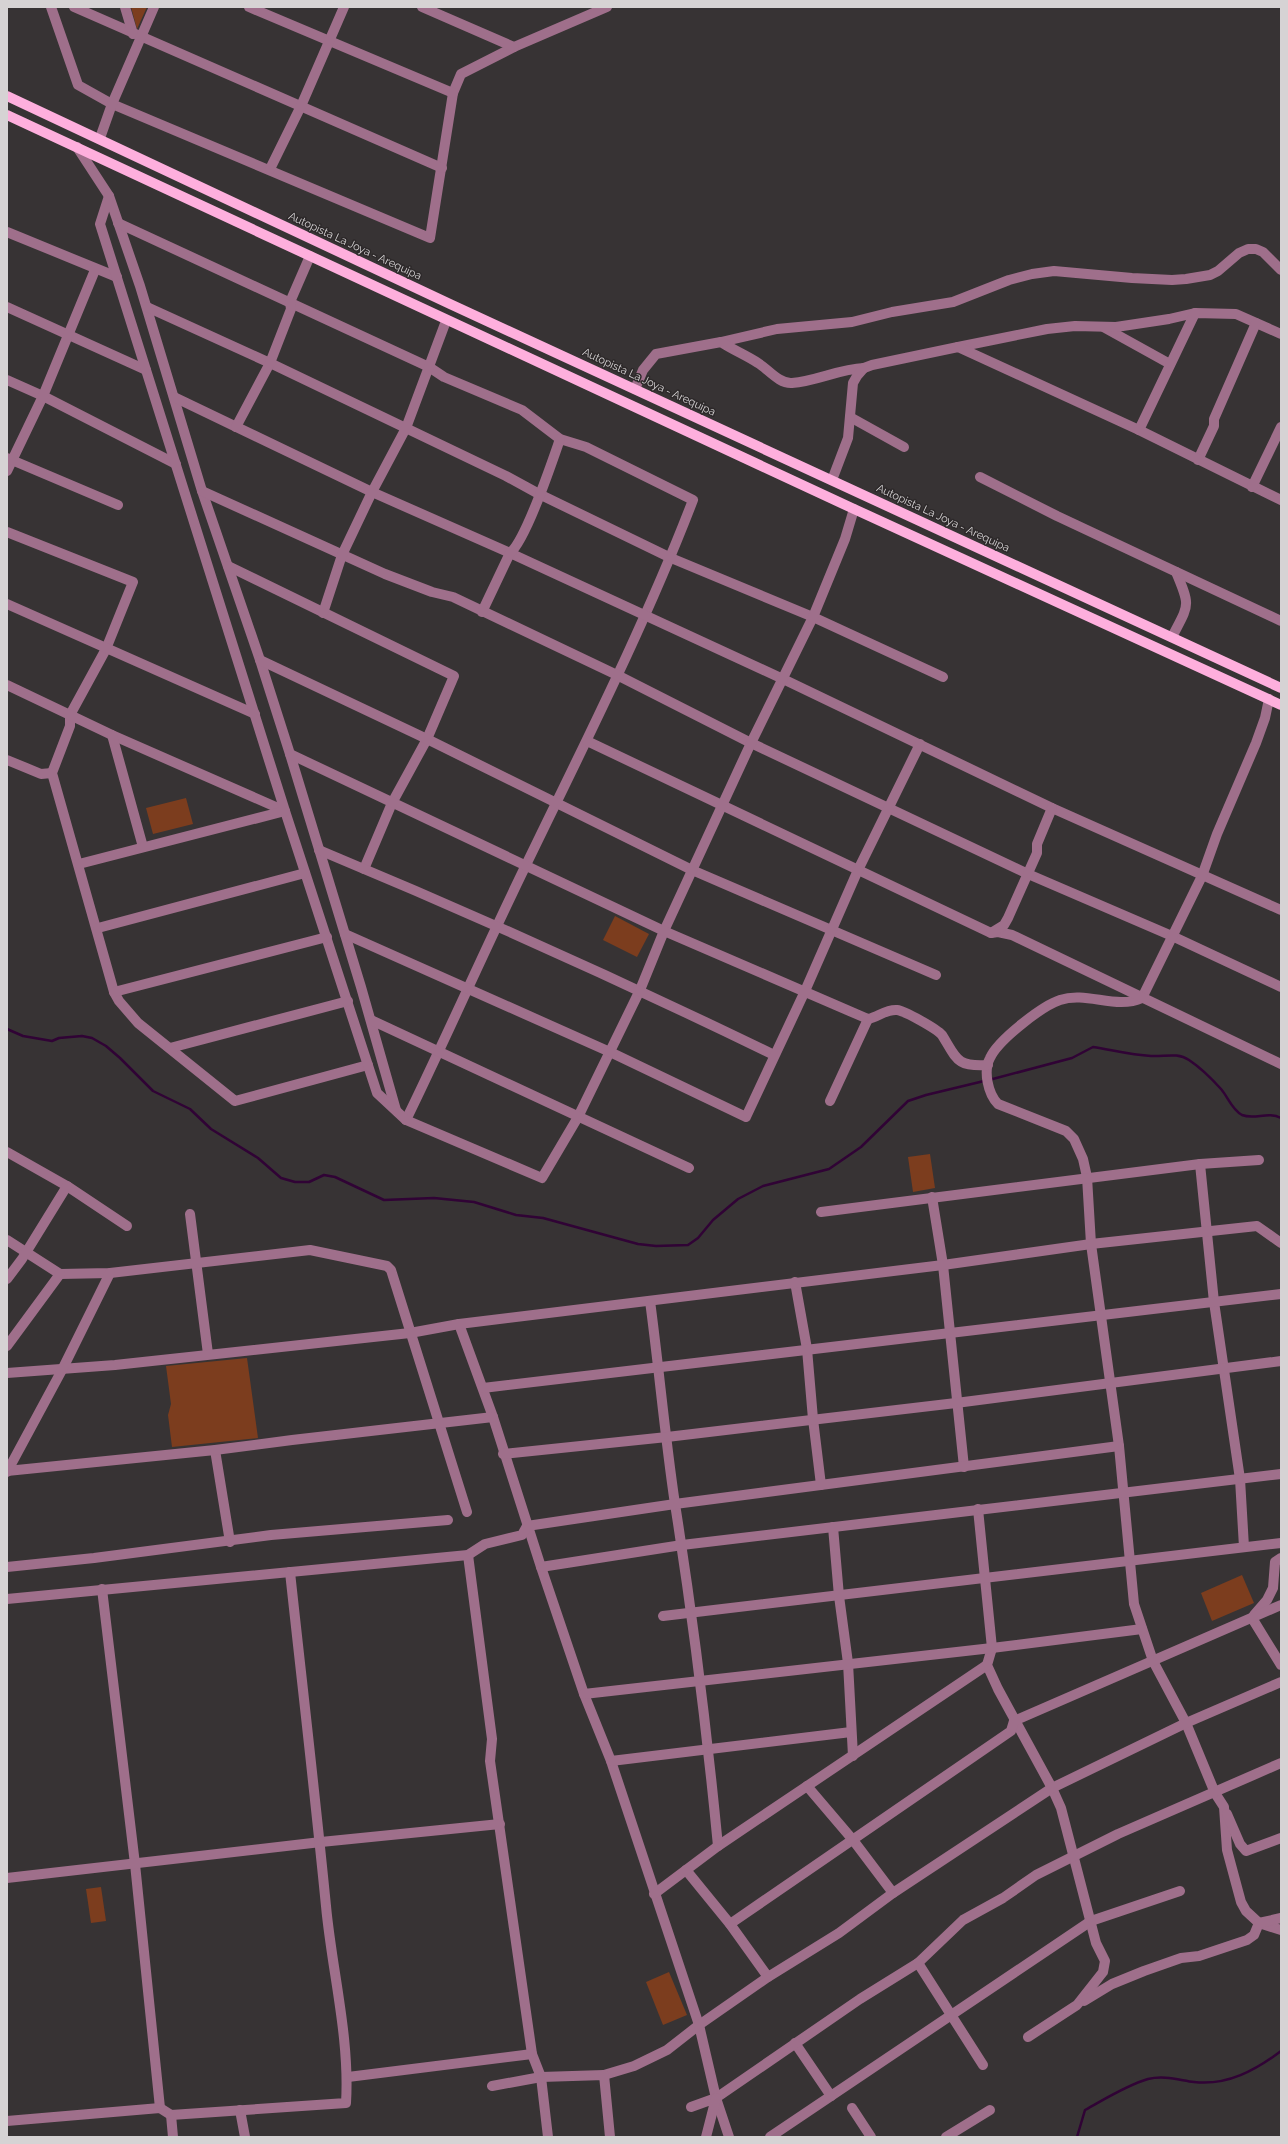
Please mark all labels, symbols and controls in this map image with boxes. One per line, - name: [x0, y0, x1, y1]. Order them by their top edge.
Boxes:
- street label: Autopista La Joya - Arequipa: [286, 209, 424, 283]
- street label: Autopista La Joya - Arequipa: [580, 345, 718, 419]
- street label: Autopista La Joya - Arequipa: [874, 481, 1012, 555]

